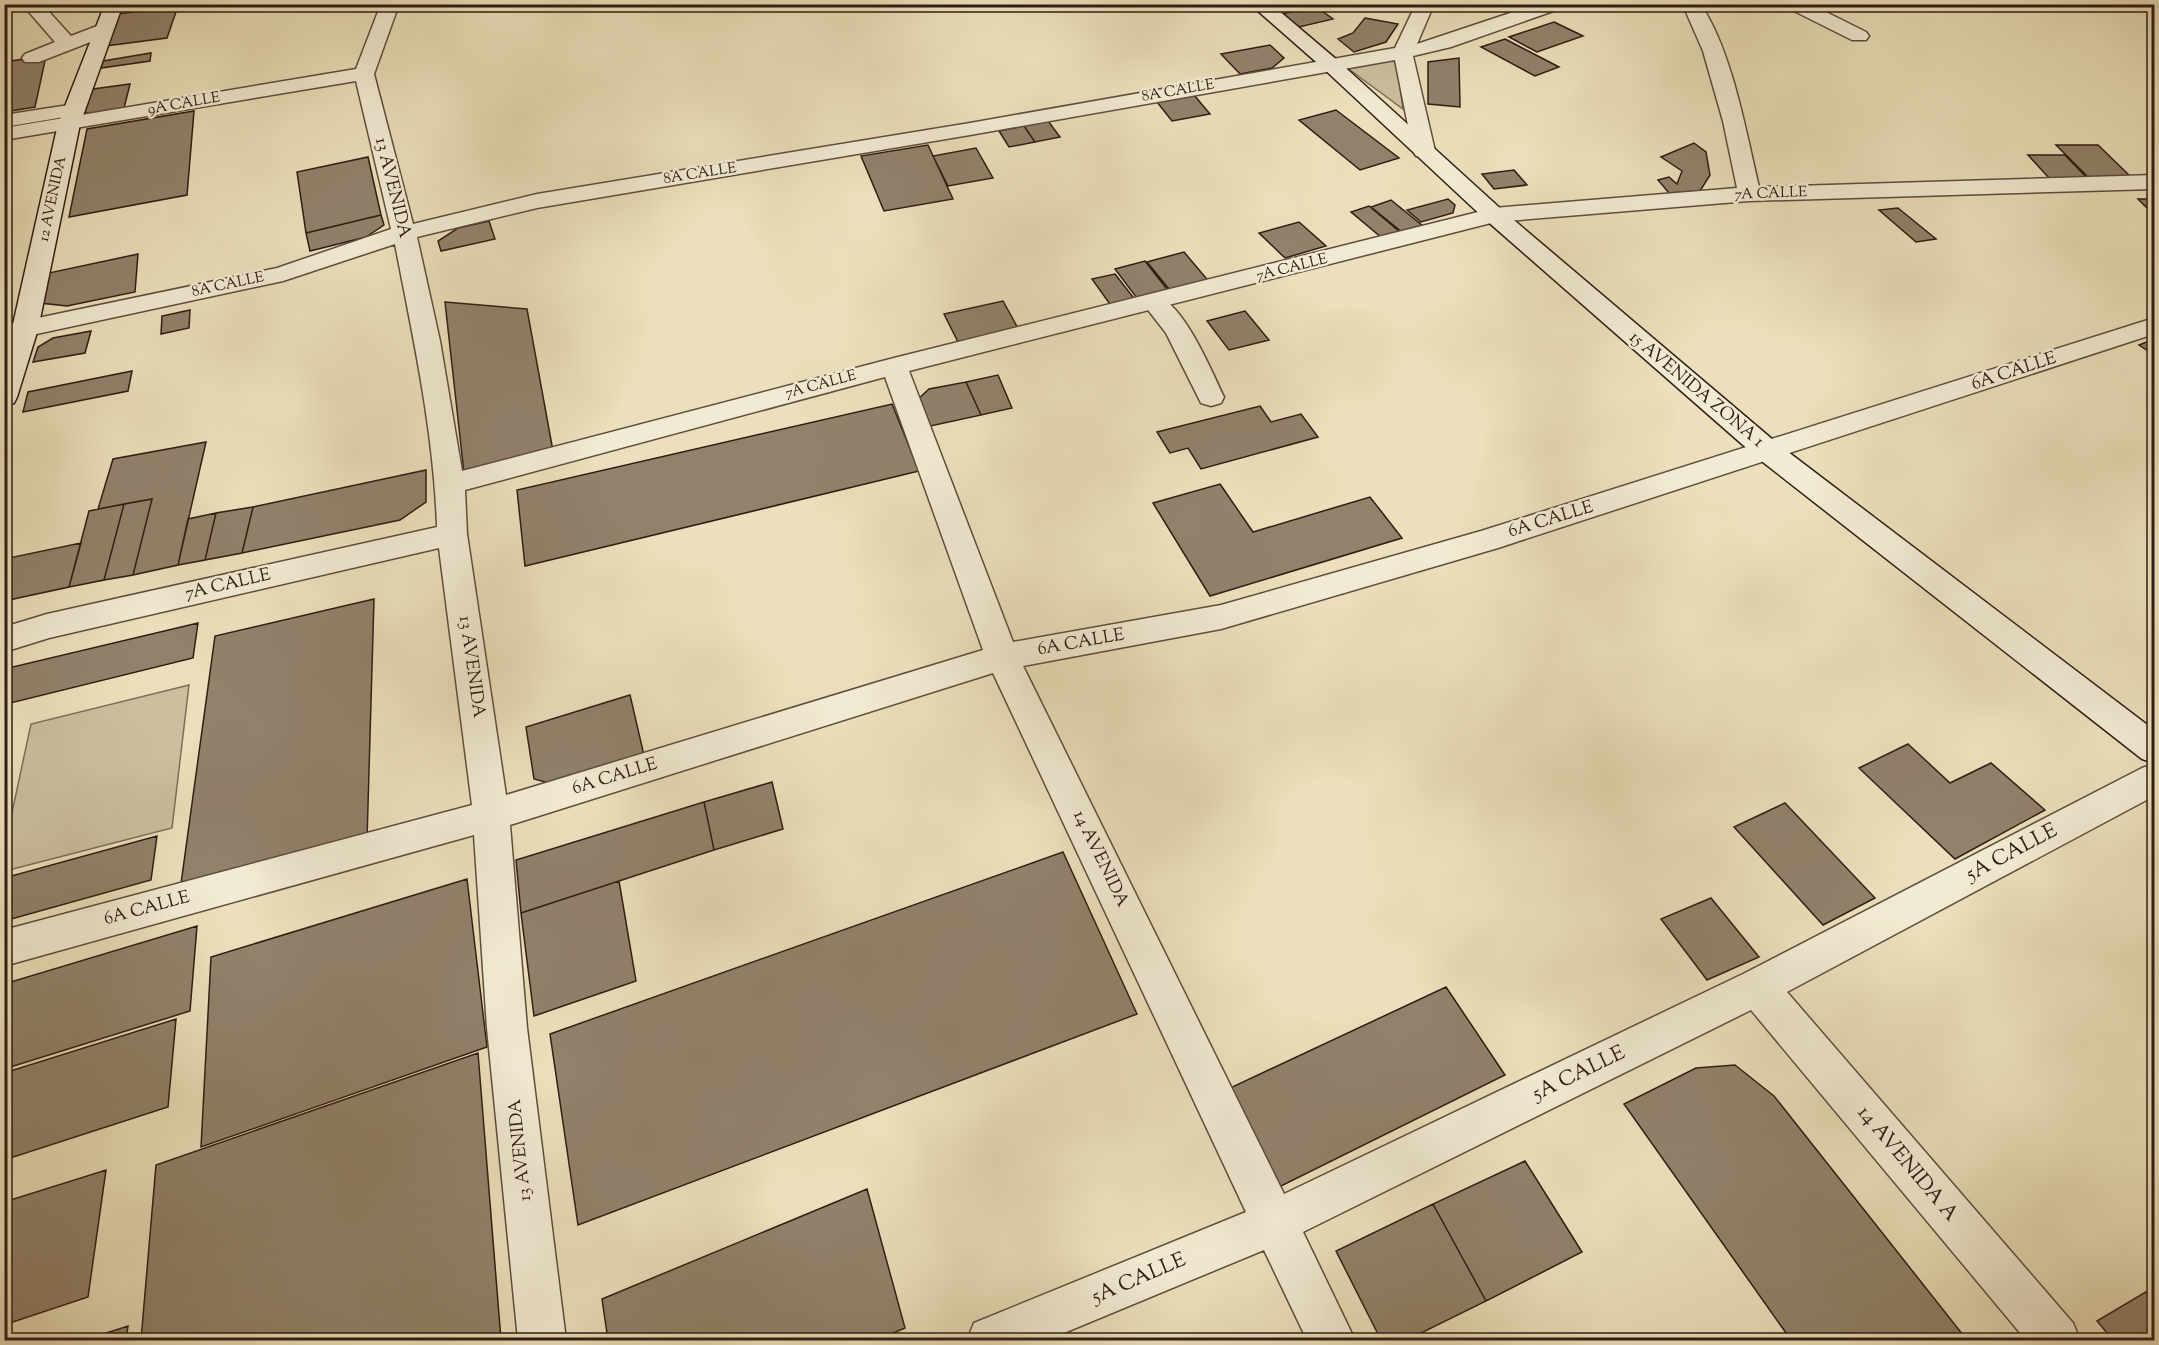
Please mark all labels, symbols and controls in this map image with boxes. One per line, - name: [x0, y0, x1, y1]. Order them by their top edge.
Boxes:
- street label: 8A CALLE: [1140, 74, 1216, 108]
- street label: 9A CALLE: [146, 87, 222, 121]
- street label: 13 AVENIDA: [367, 135, 417, 241]
- street label: 12 AVENIDA: [34, 154, 72, 244]
- street label: 8A CALLE: [662, 158, 738, 190]
- street label: 7A CALLE: [1734, 182, 1808, 206]
- street label: 7A CALLE: [1254, 249, 1330, 287]
- street label: 8A CALLE: [190, 267, 266, 303]
- street label: 15 AVENIDA ZONA 1: [1623, 326, 1769, 454]
- street label: 6A CALLE: [1968, 346, 2060, 398]
- street label: 7A CALLE: [783, 365, 859, 405]
- street label: 6A CALLE: [1505, 495, 1597, 545]
- street label: 7A CALLE: [183, 563, 274, 607]
- street label: 13 AVENIDA: [451, 614, 491, 720]
- street label: 6A CALLE: [1035, 623, 1127, 663]
- street label: 6A CALLE: [569, 752, 661, 802]
- street label: 14 AVENIDA: [1065, 806, 1135, 912]
- street label: 5A CALLE: [1960, 816, 2063, 890]
- street label: 6A CALLE: [101, 885, 193, 933]
- street label: 5A CALLE: [1527, 1039, 1631, 1110]
- street label: 13 AVENIDA: [503, 1097, 539, 1203]
- street label: 14 AVENIDA A: [1849, 1099, 1965, 1229]
- street label: 5A CALLE: [1086, 1246, 1191, 1313]

